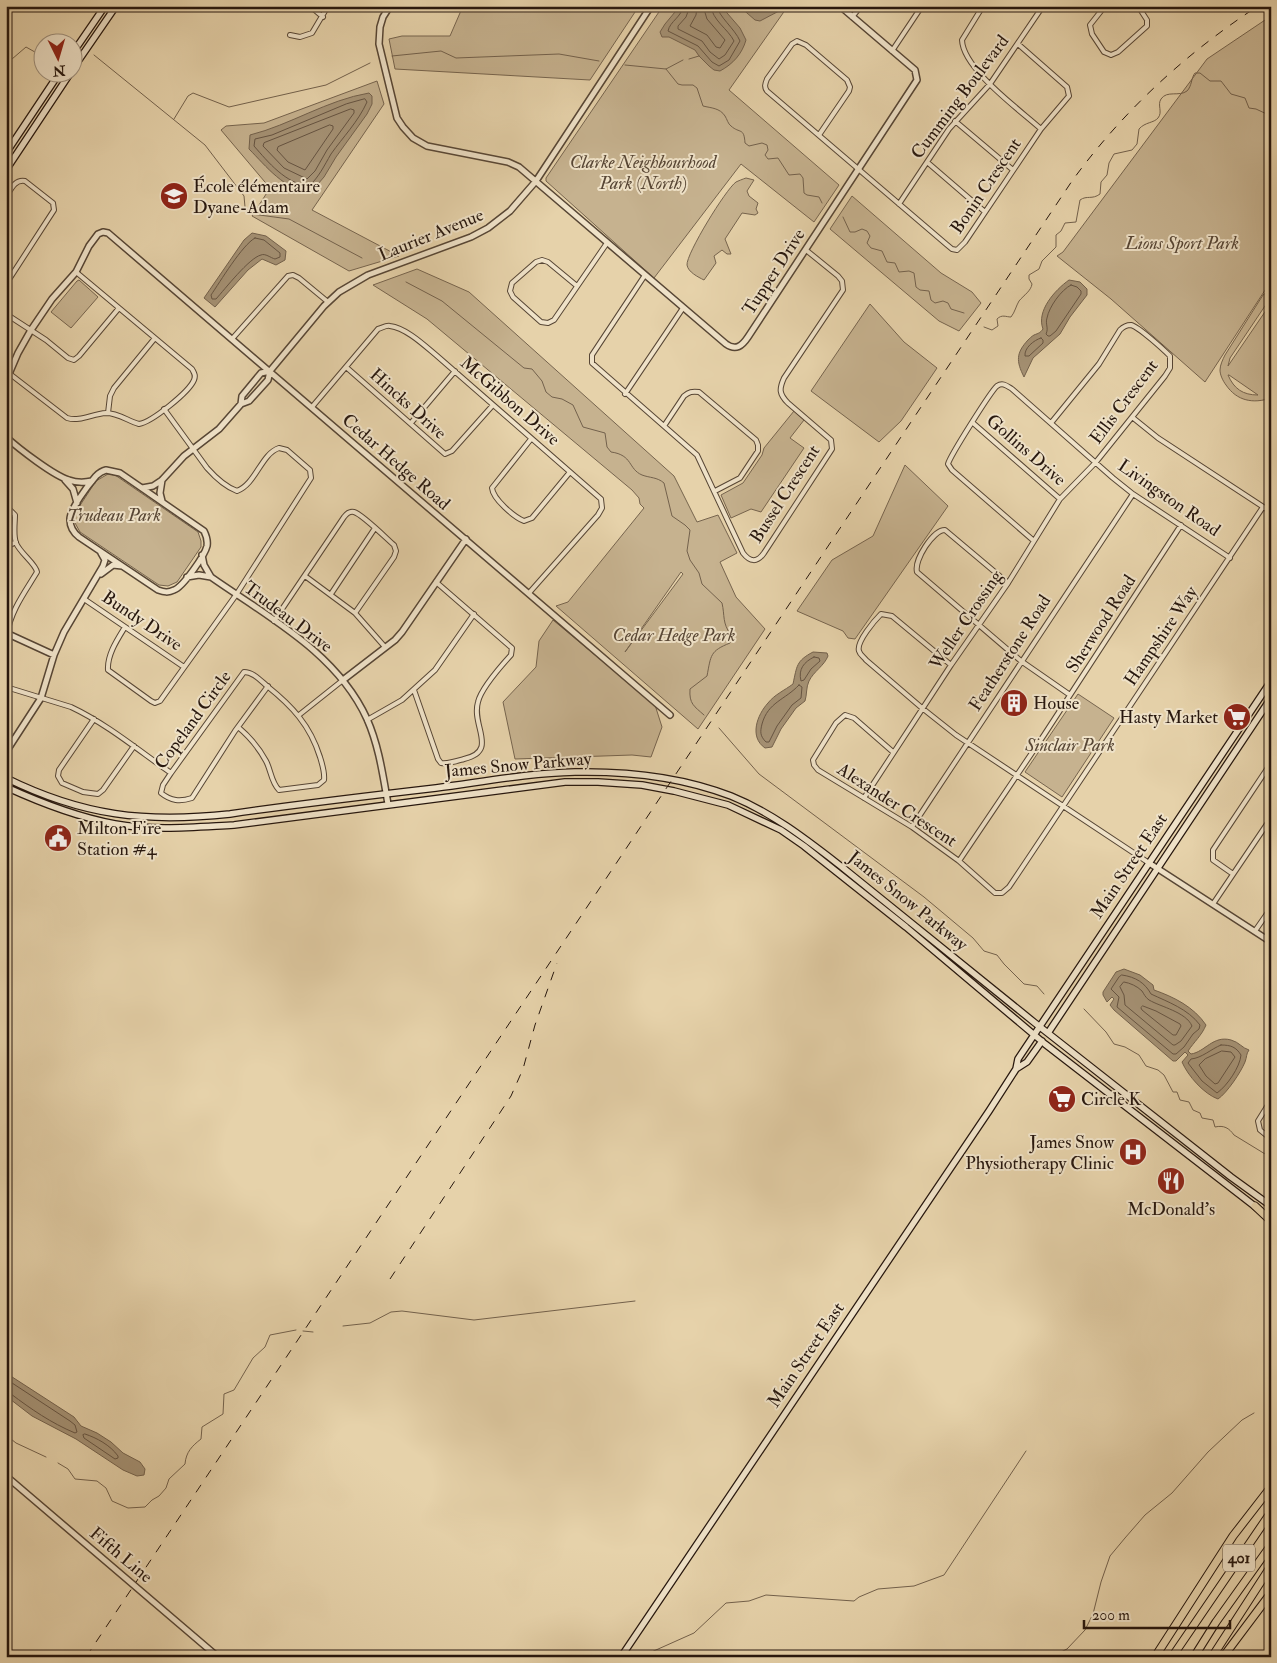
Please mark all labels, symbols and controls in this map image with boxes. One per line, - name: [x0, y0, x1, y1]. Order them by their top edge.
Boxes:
- street label: Cumming Boulevard: [906, 30, 1014, 164]
- north arrow: [32, 32, 82, 82]
- text: N: [52, 61, 67, 80]
- street label: Bonin Crescent: [945, 134, 1027, 238]
- park label: Clarke Neighbourhood Park (North): [570, 151, 718, 195]
- place label: École élémentaire Dyane-Adam: [193, 175, 320, 219]
- school or university icon: École élémentaire Dyane-Adam: [159, 181, 189, 211]
- street label: Laurier Avenue: [375, 203, 487, 267]
- street label: Tupper Drive: [738, 224, 811, 319]
- park label: Lions Sport Park: [1124, 232, 1239, 255]
- street label: McGibbon Drive: [455, 351, 565, 451]
- street label: Ellis Crescent: [1085, 355, 1163, 449]
- street label: Hincks Drive: [365, 363, 452, 445]
- street label: Cedar Hedge Road: [337, 409, 455, 515]
- street label: Gollins Drive: [981, 409, 1071, 491]
- street label: Bussel Crescent: [745, 440, 825, 547]
- street label: Livingston Road: [1113, 454, 1225, 542]
- park label: Trudeau Park: [67, 504, 161, 527]
- street label: Weller Crossing: [924, 565, 1008, 675]
- street label: Sherwood Road: [1061, 571, 1141, 677]
- street label: Trudeau Drive: [239, 576, 337, 658]
- street label: Hampshire Way: [1119, 581, 1203, 690]
- street label: Bundy Drive: [97, 586, 187, 657]
- street label: Featherstone Road: [964, 590, 1056, 716]
- park label: Cedar Hedge Park: [613, 624, 735, 647]
- street label: Copeland Circle: [150, 666, 237, 774]
- building icon: House: [999, 688, 1029, 718]
- place label: House: [1033, 692, 1080, 715]
- supermarket icon: Hasty Market: [1222, 702, 1252, 732]
- place label: Hasty Market: [1119, 706, 1218, 729]
- park label: Sinclair Park: [1024, 734, 1115, 757]
- street label: James Snow Parkway: [443, 747, 593, 783]
- street label: Alexander Crescent: [832, 757, 961, 852]
- street label: Main Street East: [1085, 809, 1173, 923]
- place label: Milton Fire Station #4: [77, 817, 162, 861]
- public building icon: Milton Fire Station #4: [43, 823, 73, 853]
- street label: James Snow Parkway: [843, 845, 973, 957]
- supermarket icon: Circle K: [1047, 1084, 1077, 1114]
- place label: Circle K: [1081, 1088, 1142, 1111]
- place label: James Snow Physiotherapy Clinic: [965, 1131, 1115, 1175]
- hospital icon: James Snow Physiotherapy Clinic: [1118, 1137, 1148, 1167]
- restaurant icon: McDonald's: [1156, 1166, 1186, 1196]
- place label: McDonald's: [1127, 1198, 1215, 1221]
- street label: Main Street East: [762, 1298, 850, 1412]
- street label: Fifth Line: [85, 1522, 158, 1588]
- road number: 401: [1223, 1545, 1255, 1572]
- scale bar: [1084, 1598, 1231, 1630]
- text: 200 m: [1092, 1606, 1130, 1625]

